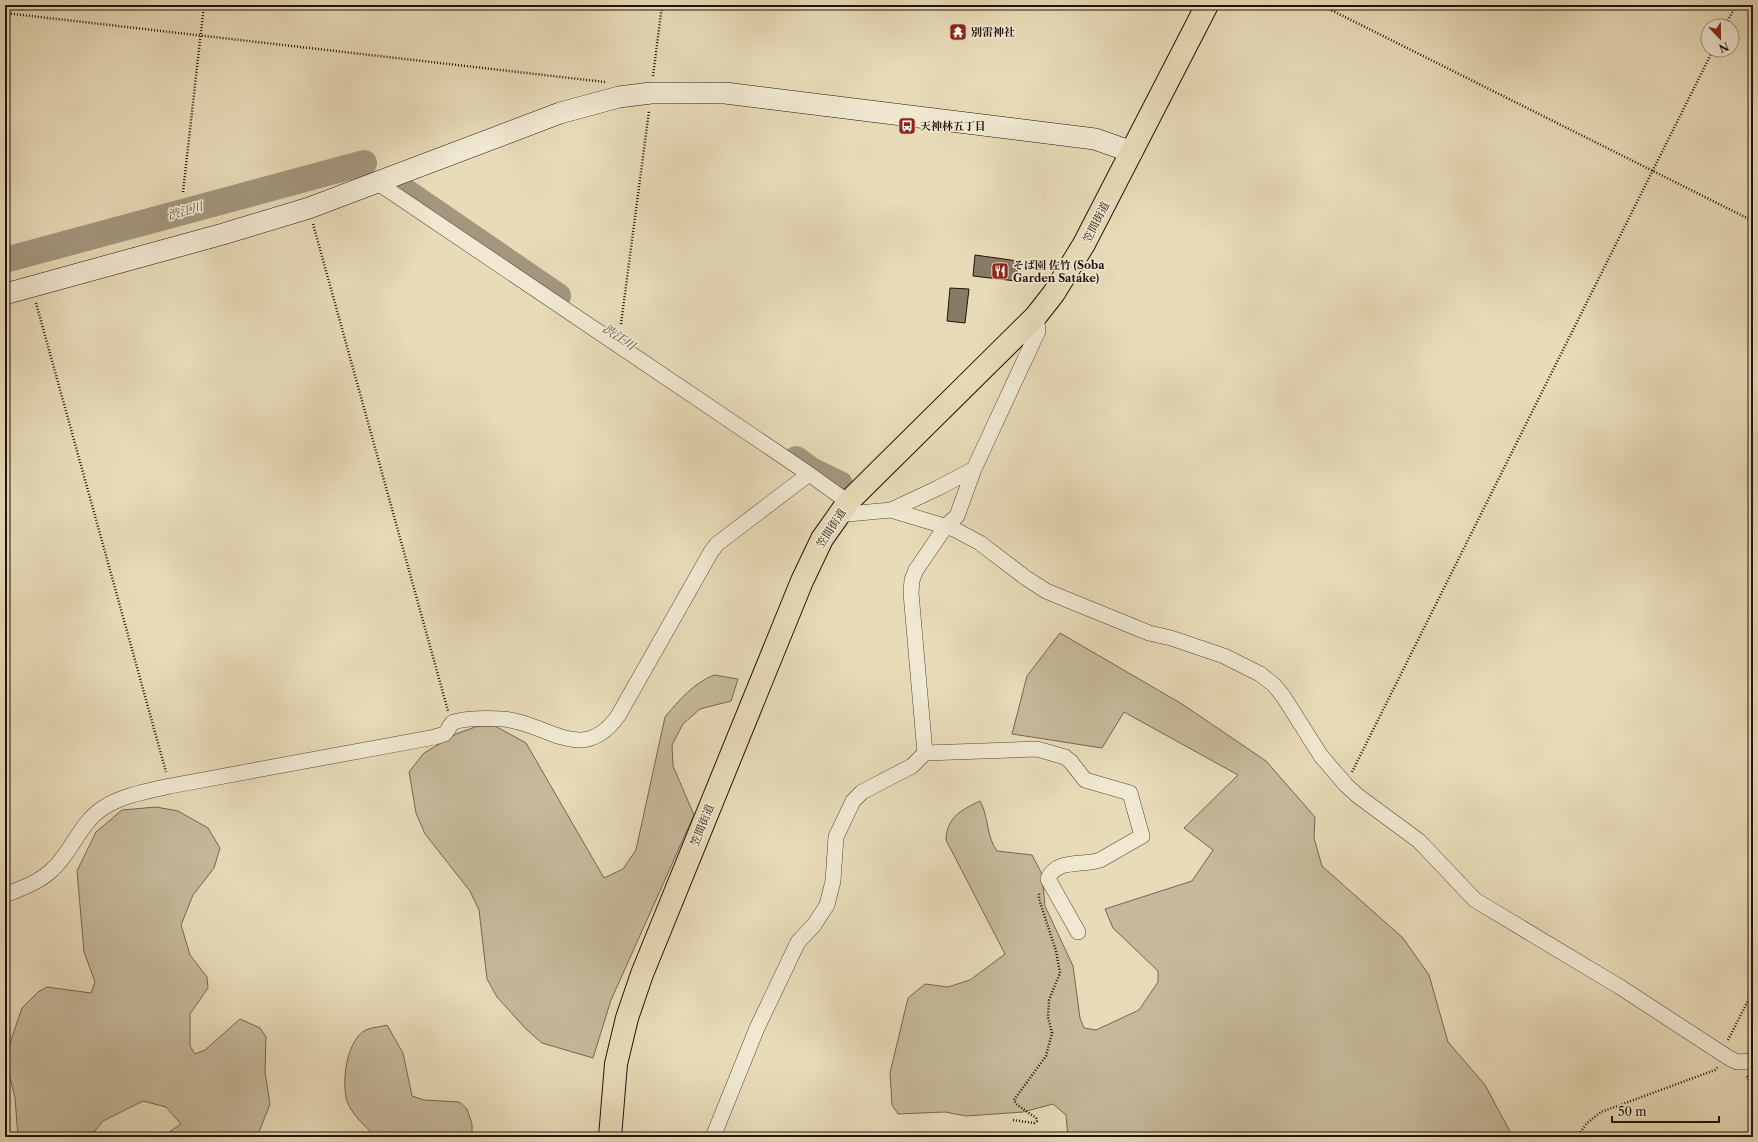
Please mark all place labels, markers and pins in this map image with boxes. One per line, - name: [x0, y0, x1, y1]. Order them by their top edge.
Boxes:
- temple icon: 別雷神社: [948, 22, 968, 42]
- place label: 別雷神社: [971, 25, 1015, 39]
- bus stop icon: 天神林五丁目: [897, 116, 917, 136]
- place label: 天神林五丁目: [920, 119, 986, 133]
- place label: そば園 佐竹 (Soba Garden Satake): [1013, 258, 1105, 285]
- restaurant icon: そば園 佐竹 (Soba Garden Satake): [990, 261, 1010, 281]

